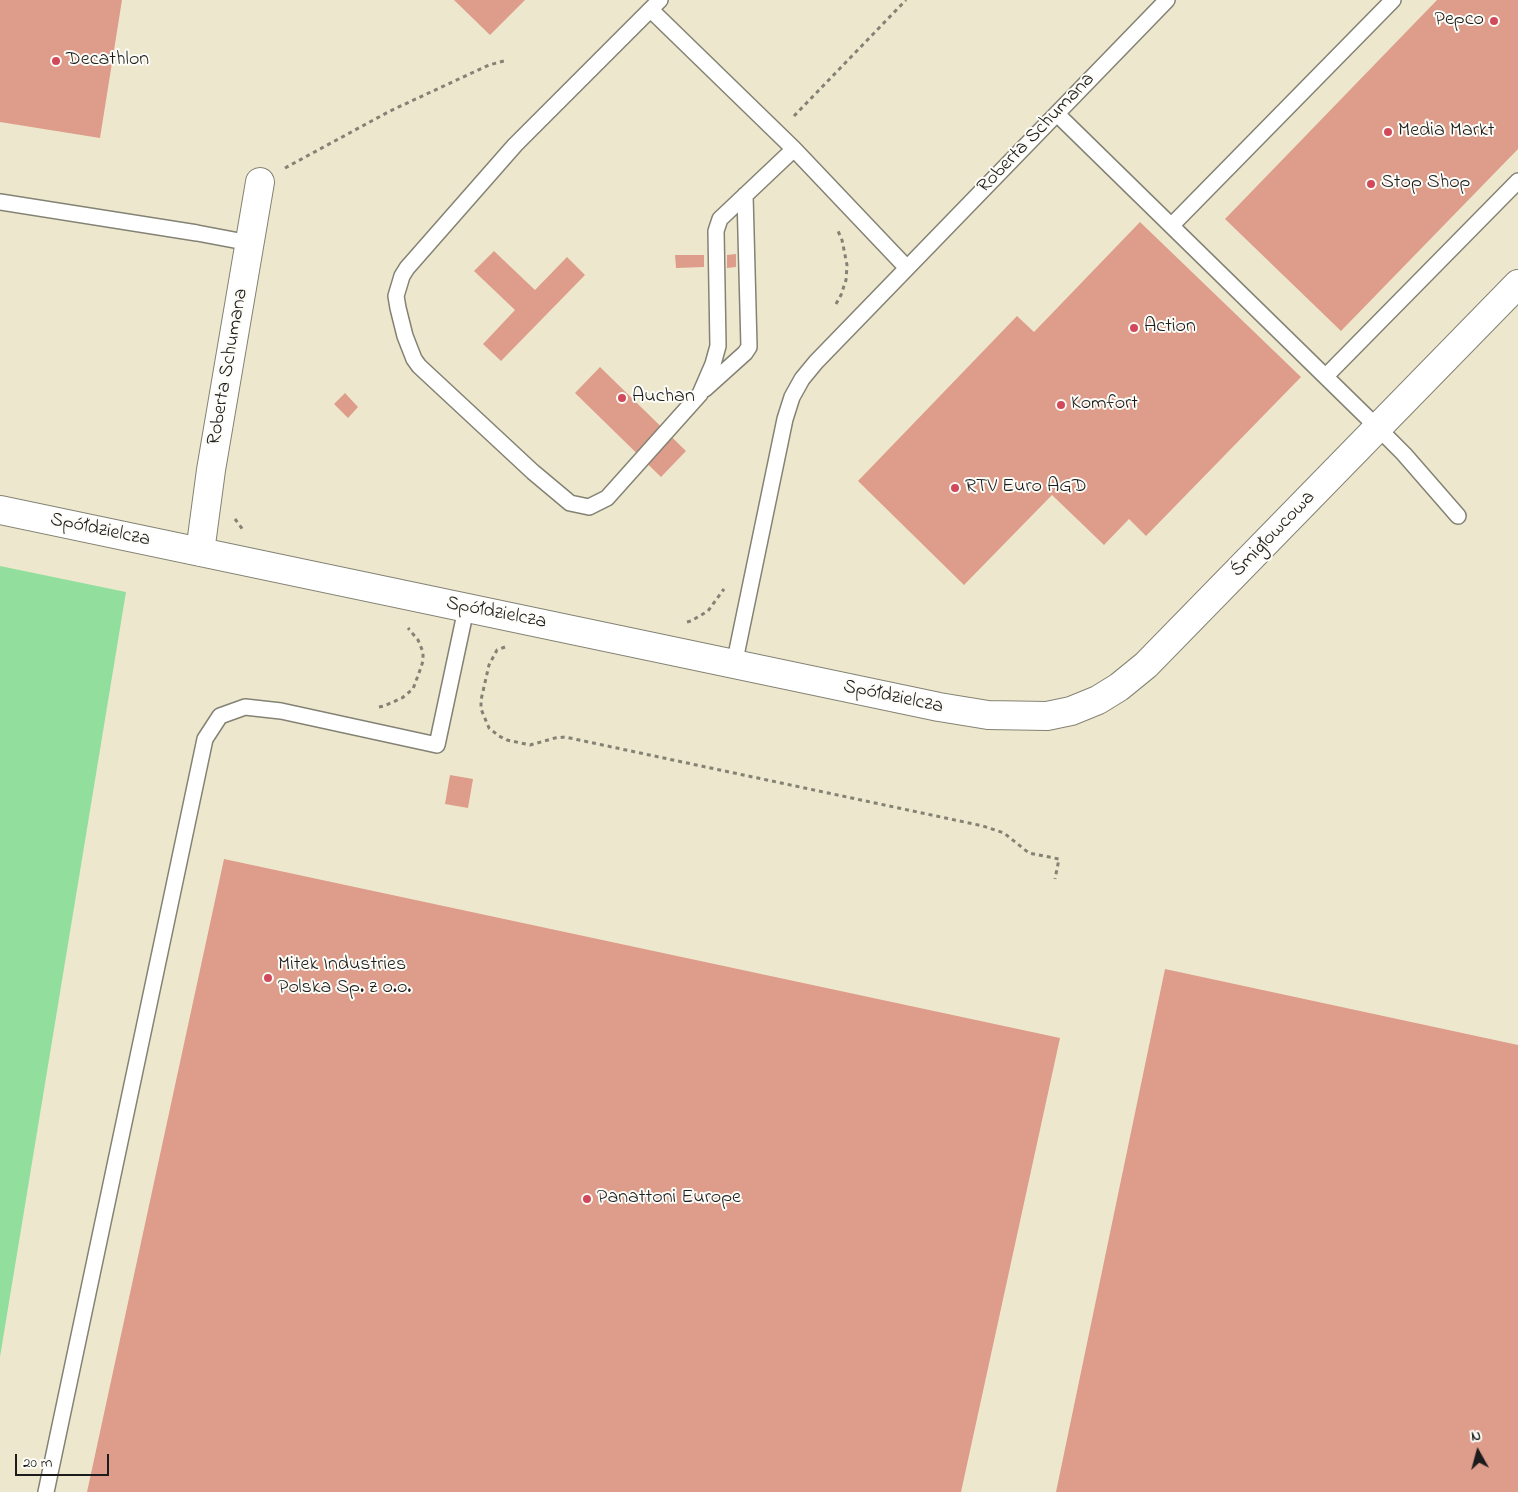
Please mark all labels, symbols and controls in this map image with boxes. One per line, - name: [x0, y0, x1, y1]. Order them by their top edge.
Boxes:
- place label: Pepco: [1435, 9, 1484, 33]
- marker: Pepco: [1488, 15, 1500, 27]
- place label: Decathlon: [66, 49, 149, 73]
- marker: Decathlon: [50, 55, 62, 67]
- street label: Roberta Schumana: [973, 69, 1101, 199]
- place label: Media Markt: [1398, 120, 1494, 144]
- marker: Media Markt: [1382, 126, 1394, 138]
- place label: Stop Shop: [1381, 172, 1470, 196]
- marker: Stop Shop: [1365, 178, 1377, 190]
- street label: Roberta Schumana: [203, 287, 255, 447]
- place label: Action: [1144, 316, 1196, 340]
- marker: Action: [1128, 322, 1140, 334]
- place label: Auchan: [632, 386, 695, 410]
- marker: Auchan: [616, 392, 628, 404]
- place label: Komfort: [1071, 393, 1138, 417]
- marker: Komfort: [1055, 399, 1067, 411]
- place label: RTV Euro AGD: [965, 476, 1087, 500]
- marker: RTV Euro AGD: [949, 482, 961, 494]
- street label: Śmigłowcowa: [1227, 487, 1321, 583]
- street label: Spółdzielcza: [48, 509, 152, 553]
- street label: Spółdzielcza: [444, 593, 548, 635]
- street label: Spółdzielcza: [841, 676, 945, 720]
- place label: Mitek Industries Polska Sp. z o.o.: [278, 954, 411, 1001]
- marker: Mitek Industries Polska Sp. z o.o.: [262, 972, 274, 984]
- place label: Panattoni Europe: [597, 1187, 741, 1211]
- marker: Panattoni Europe: [581, 1193, 593, 1205]
- text: N: [1470, 1426, 1482, 1448]
- north arrow: [1453, 1427, 1503, 1477]
- scale bar: [18, 1444, 111, 1476]
- text: 20 m: [23, 1452, 52, 1474]

